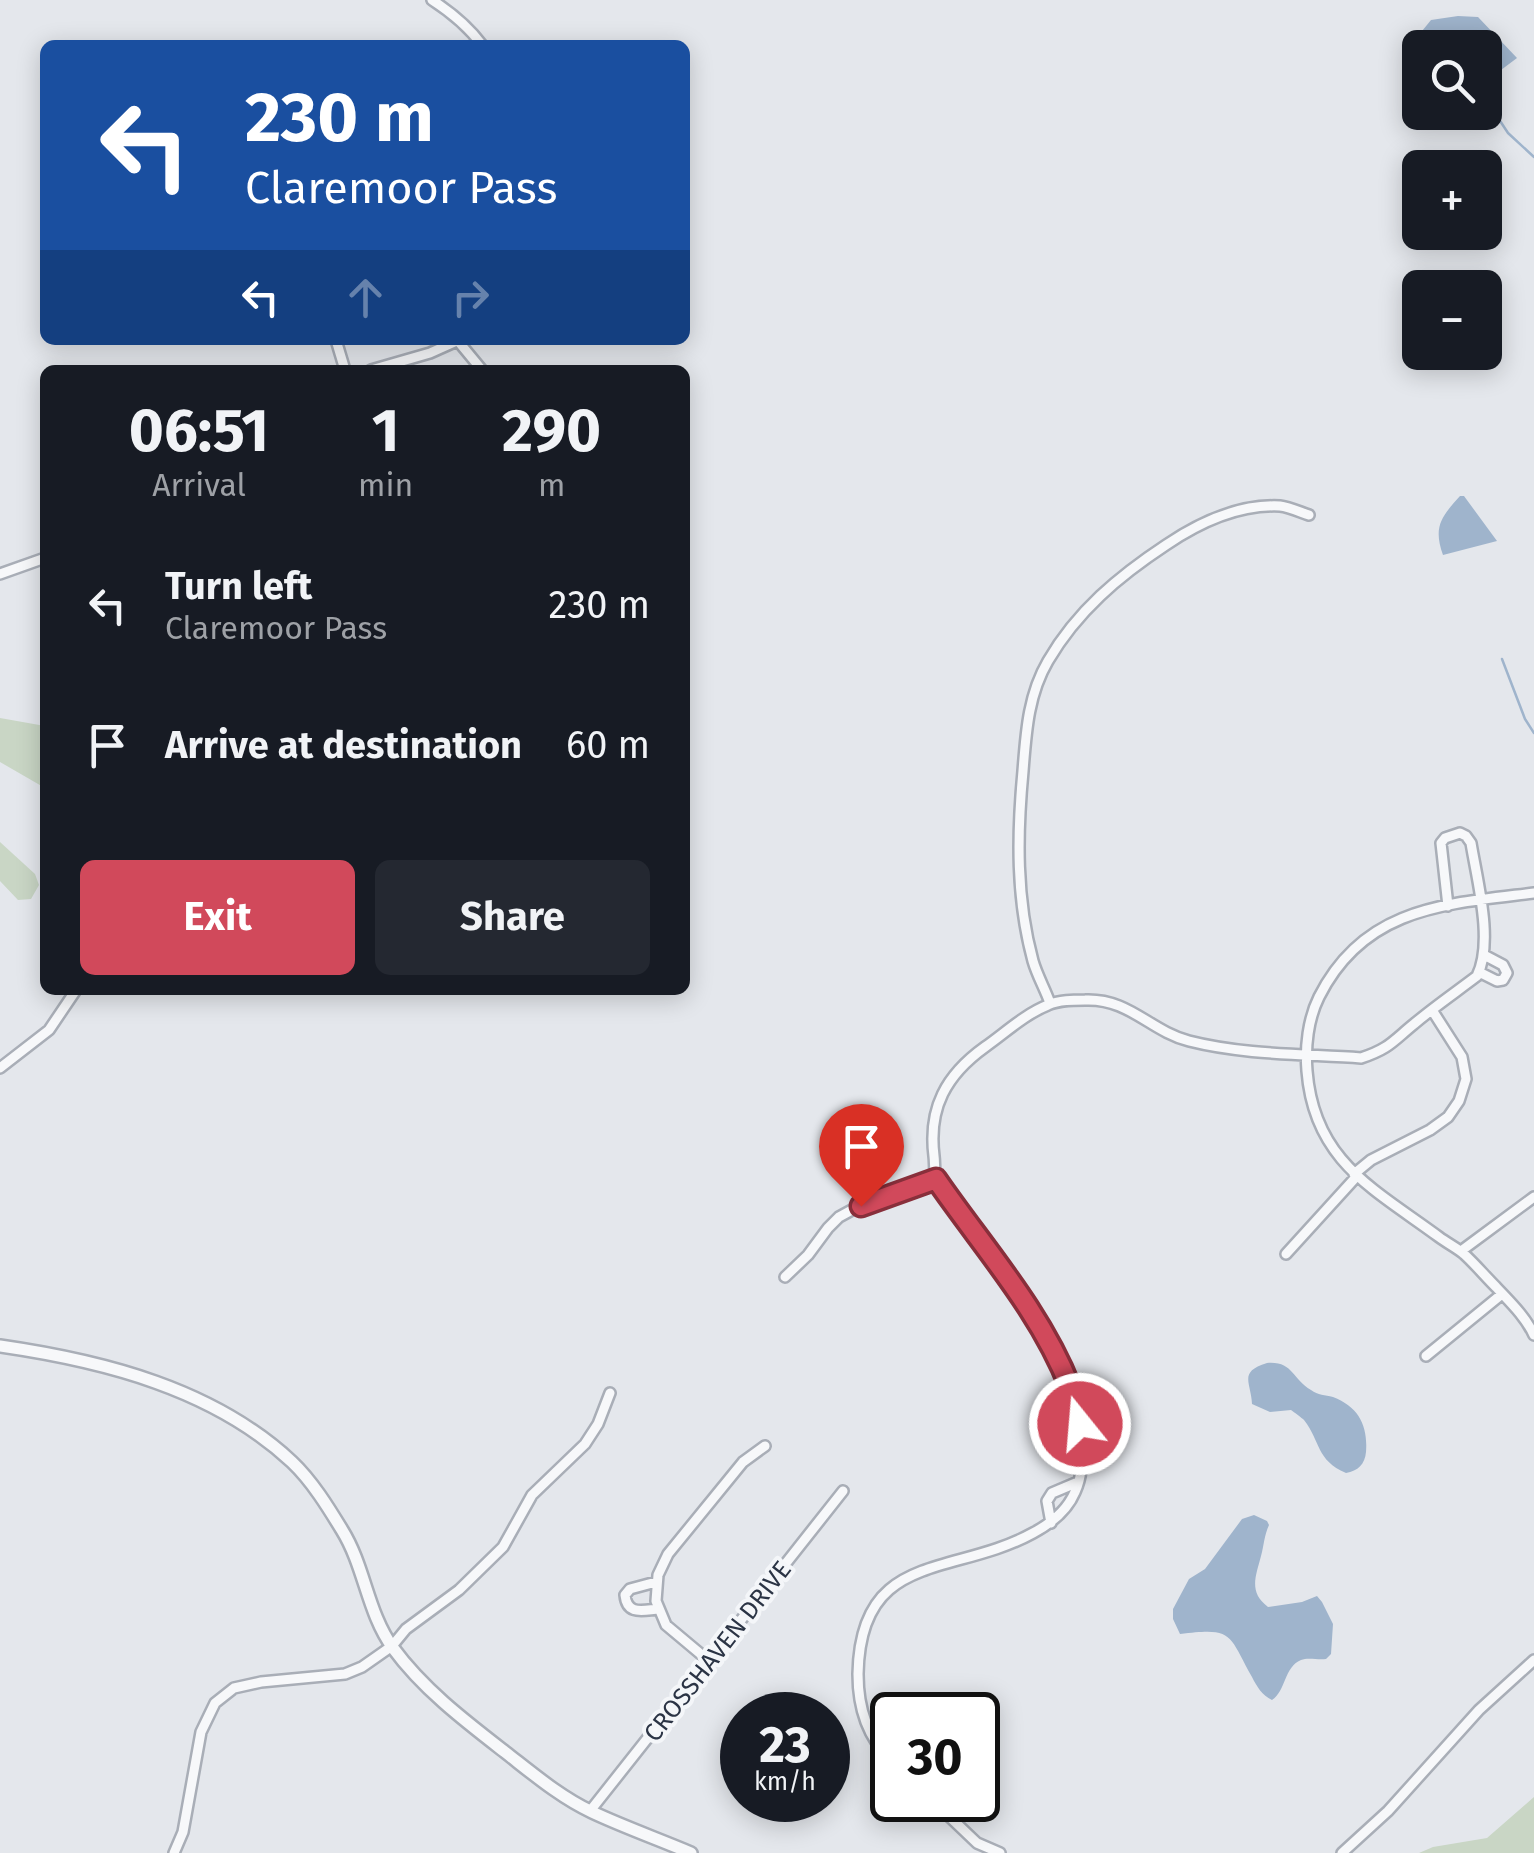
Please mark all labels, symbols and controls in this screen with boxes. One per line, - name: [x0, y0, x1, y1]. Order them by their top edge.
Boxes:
- map controls: [1402, 30, 1502, 370]
- button: search: [1402, 30, 1502, 130]
- text: 230 m: [245, 76, 434, 160]
- icon: left: [80, 80, 210, 210]
- button: +: [1402, 150, 1502, 250]
- text: Claremoor Pass: [245, 161, 557, 215]
- icon: left: [233, 270, 288, 325]
- icon: ahead: [338, 270, 393, 325]
- icon: right: [443, 270, 498, 325]
- button: −: [1402, 270, 1502, 370]
- text: 06:51: [129, 395, 269, 467]
- text: 1: [372, 395, 400, 467]
- text: 290: [502, 395, 601, 467]
- text: Arrival: [152, 466, 246, 504]
- text: min: [358, 466, 413, 504]
- text: m: [538, 466, 565, 504]
- text: Turn left: [165, 563, 312, 609]
- icon: left: [80, 578, 135, 633]
- text: 230 m: [549, 582, 650, 628]
- text: Claremoor Pass: [165, 609, 387, 647]
- icon: arrive: [80, 718, 135, 773]
- text: Arrive at destination: [165, 722, 522, 768]
- text: 60 m: [566, 722, 650, 768]
- button: Exit: [80, 860, 355, 975]
- button: Share: [375, 860, 650, 975]
- pin: [819, 1104, 904, 1207]
- icon: arrive: [834, 1119, 889, 1174]
- position arrow: [1028, 1372, 1132, 1476]
- street label: CROSSHAVEN DRIVE: [638, 1555, 798, 1748]
- speed limit sign: 30: [870, 1692, 1000, 1822]
- text: 23: [759, 1715, 811, 1775]
- text: km/h: [754, 1767, 816, 1797]

